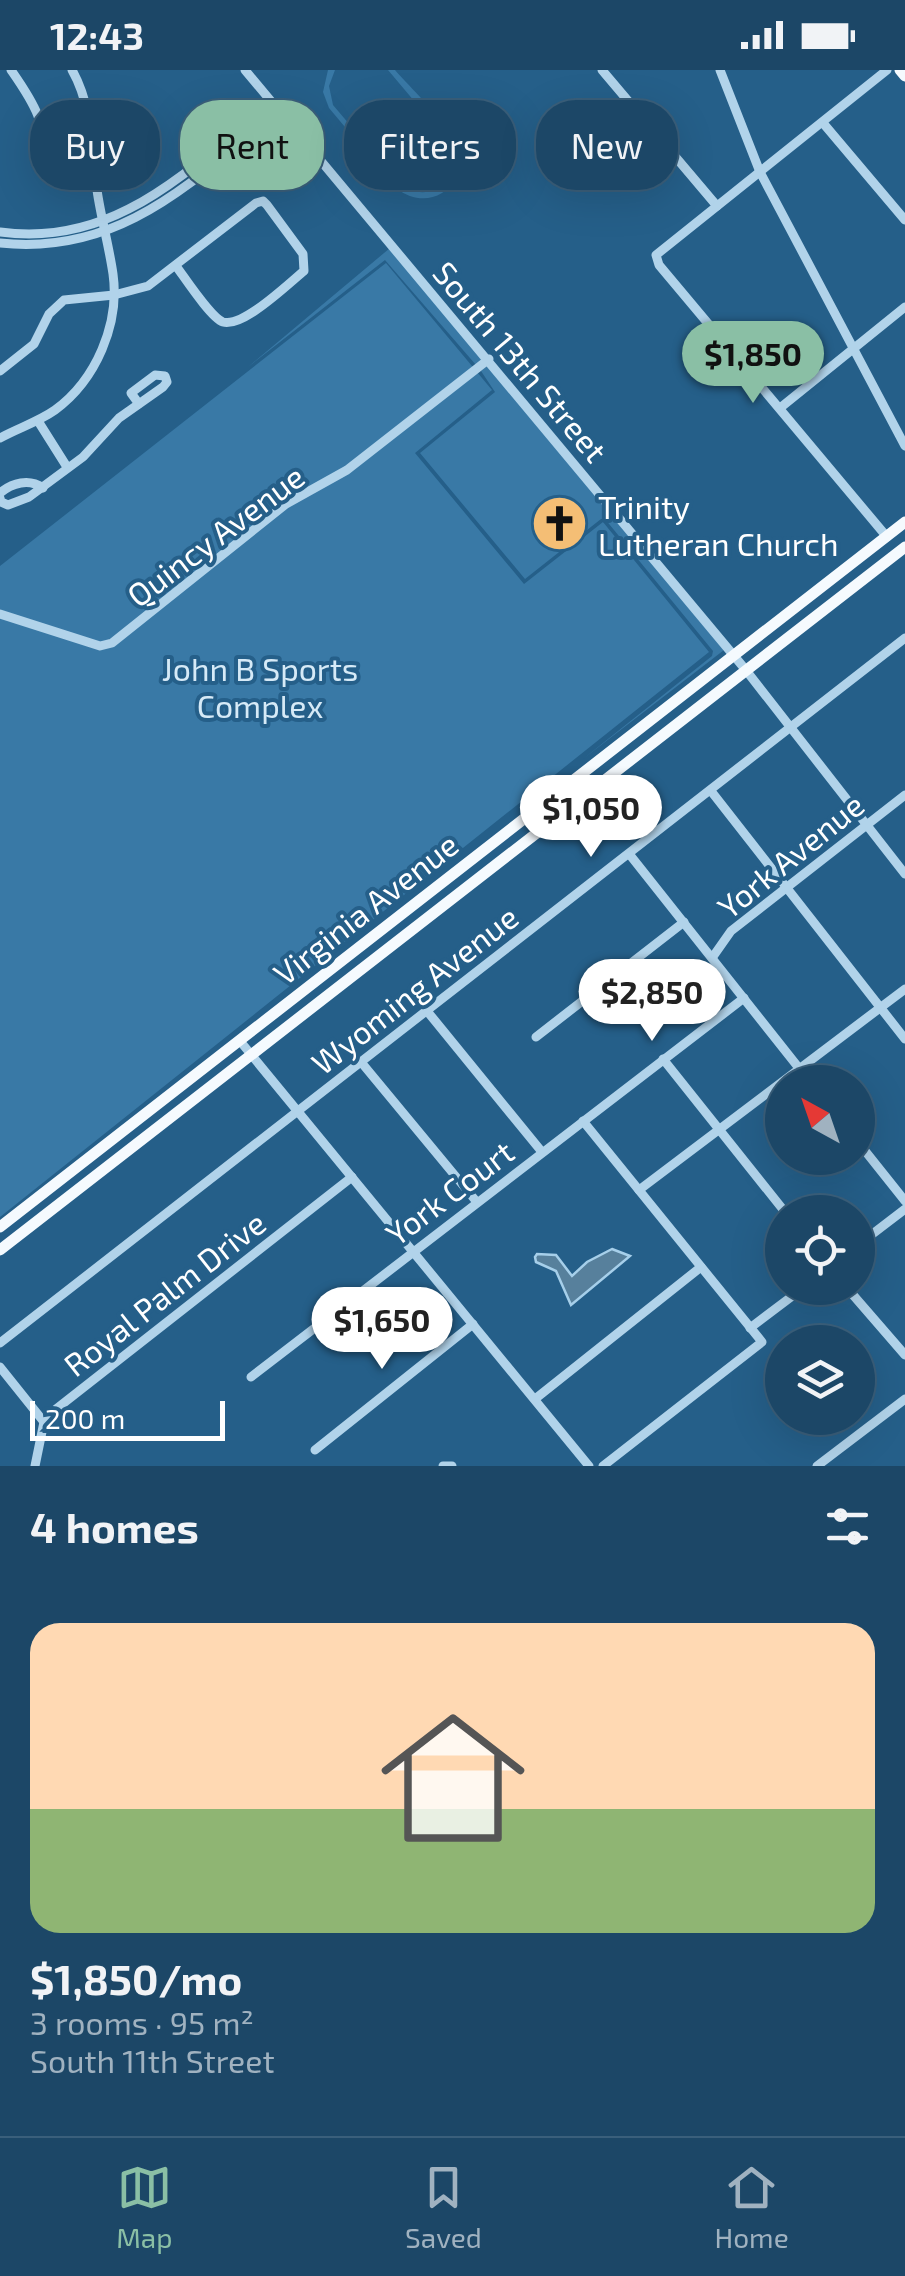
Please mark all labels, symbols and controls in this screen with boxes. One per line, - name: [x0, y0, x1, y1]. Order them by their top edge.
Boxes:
- text: 12:43: [50, 12, 144, 58]
- chip: Buy: [30, 100, 160, 190]
- chip: Rent: [180, 100, 324, 190]
- chip: Filters: [344, 100, 516, 190]
- chip: New: [536, 100, 678, 190]
- street label: South 13th Street: [426, 253, 616, 469]
- pin: $1,850: [672, 321, 834, 406]
- text: $1,850: [704, 334, 802, 372]
- street label: Quincy Avenue: [119, 456, 312, 615]
- place label: Trinity Lutheran Church: [598, 487, 839, 562]
- church icon: Trinity Lutheran Church: [529, 494, 589, 554]
- park label: John B Sports Complex: [162, 649, 358, 724]
- pin: $1,050: [510, 775, 672, 860]
- street label: York Avenue: [709, 785, 871, 925]
- text: $1,050: [542, 788, 640, 826]
- street label: Virginia Avenue: [265, 824, 465, 992]
- street label: Wyoming Avenue: [303, 897, 525, 1081]
- pin: $2,850: [571, 959, 733, 1044]
- text: $2,850: [601, 972, 703, 1010]
- north arrow: [765, 1065, 875, 1175]
- map controls: [765, 1065, 875, 1435]
- street label: York Court: [378, 1132, 520, 1252]
- button: locate: [765, 1195, 875, 1305]
- street label: Royal Palm Drive: [56, 1203, 272, 1383]
- pin: $1,650: [301, 1287, 463, 1372]
- text: $1,650: [334, 1300, 430, 1338]
- button: layers: [765, 1325, 875, 1435]
- scale bar: [30, 1396, 225, 1440]
- text: 200 m: [45, 1401, 125, 1435]
- icon: filters: [820, 1499, 875, 1554]
- text: 4 homes: [30, 1501, 199, 1551]
- icon: home: [363, 1688, 543, 1868]
- text: $1,850/mo: [30, 1953, 242, 2003]
- text: 3 rooms · 95 m²: [30, 2003, 254, 2041]
- text: South 11th Street: [30, 2041, 275, 2079]
- tab: Map: [116, 2160, 172, 2254]
- tab: Saved: [405, 2160, 482, 2254]
- tab: Home: [715, 2160, 789, 2254]

